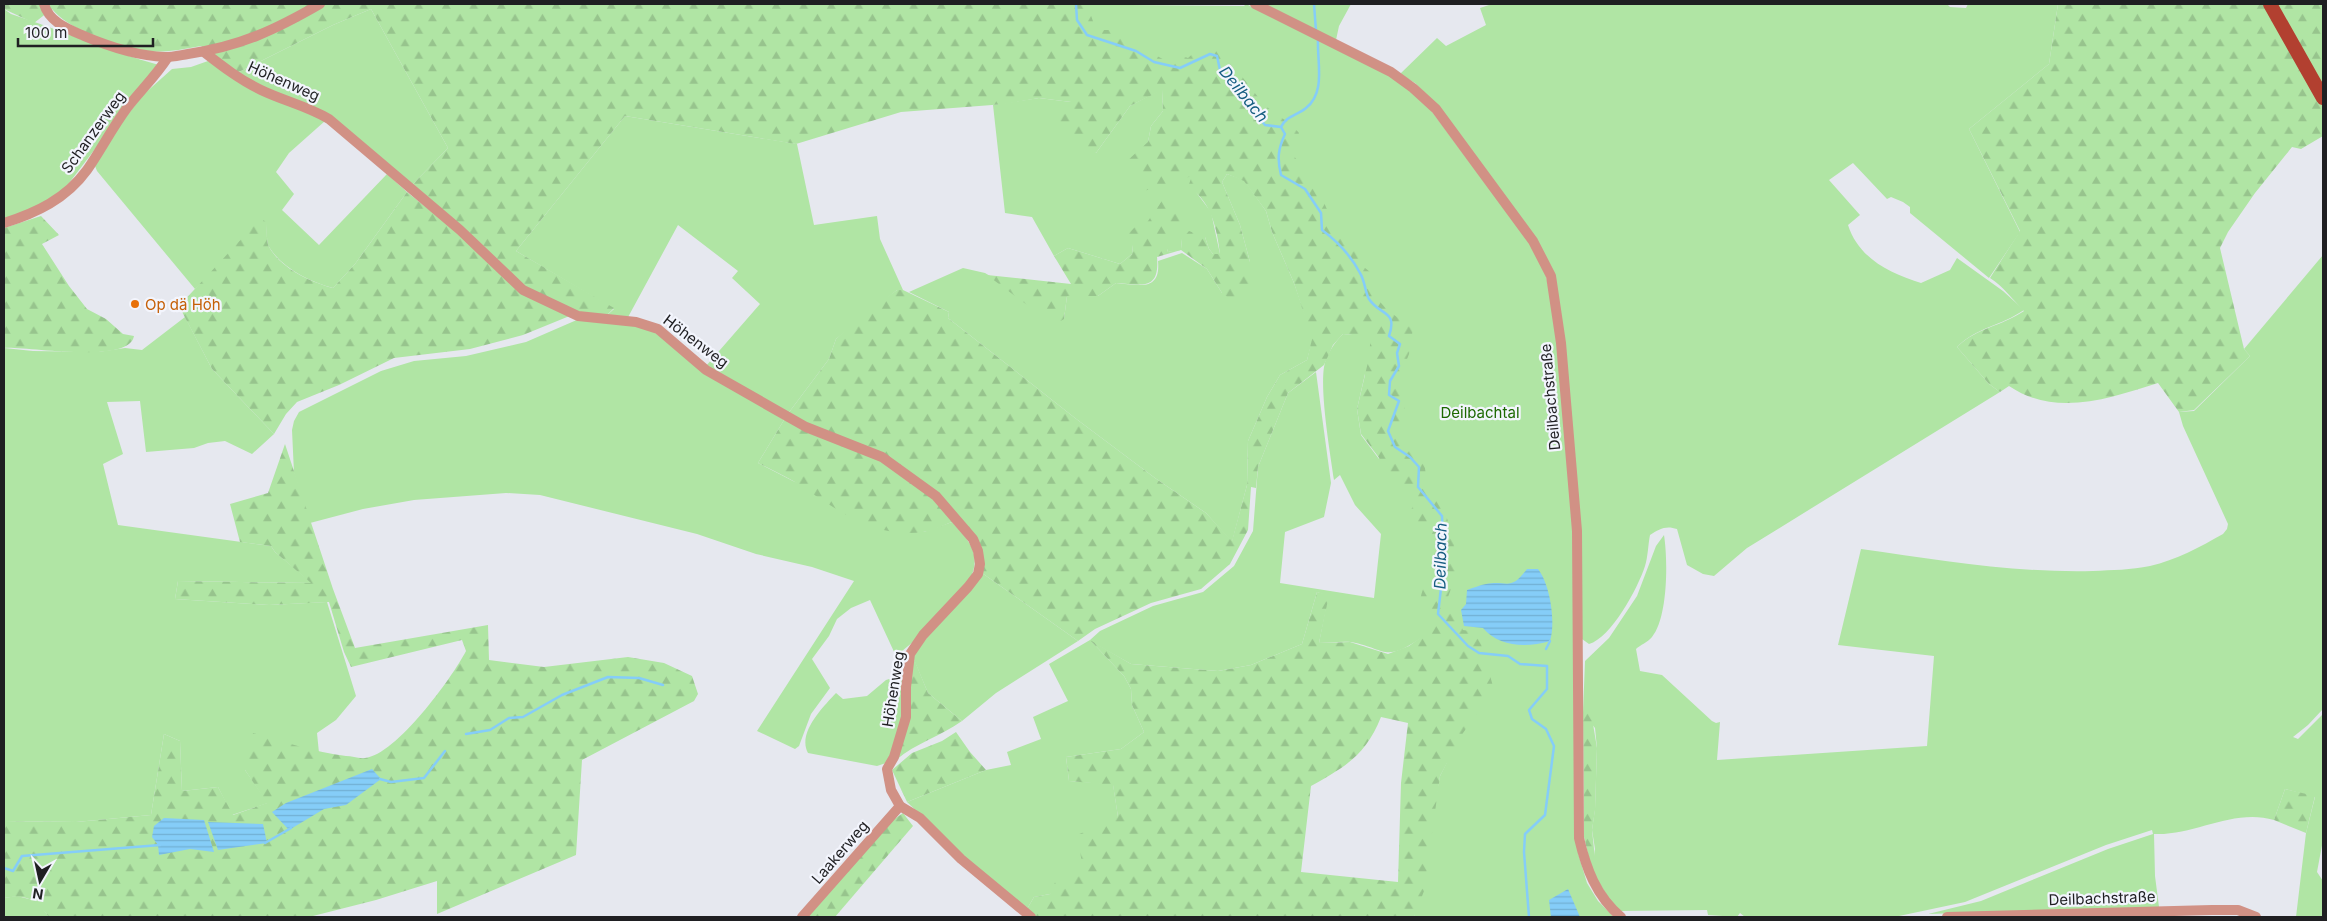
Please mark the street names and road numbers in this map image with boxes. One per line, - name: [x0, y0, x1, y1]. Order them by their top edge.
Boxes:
- street label: Höhenweg: [245, 57, 323, 105]
- street label: Schanzerweg: [57, 87, 129, 177]
- street label: Höhenweg: [660, 310, 732, 372]
- street label: Deilbachstraße: [1536, 343, 1564, 451]
- street label: Höhenweg: [878, 650, 908, 728]
- street label: Laakerweg: [807, 816, 873, 888]
- street label: Deilbachstraße: [2048, 887, 2156, 909]

